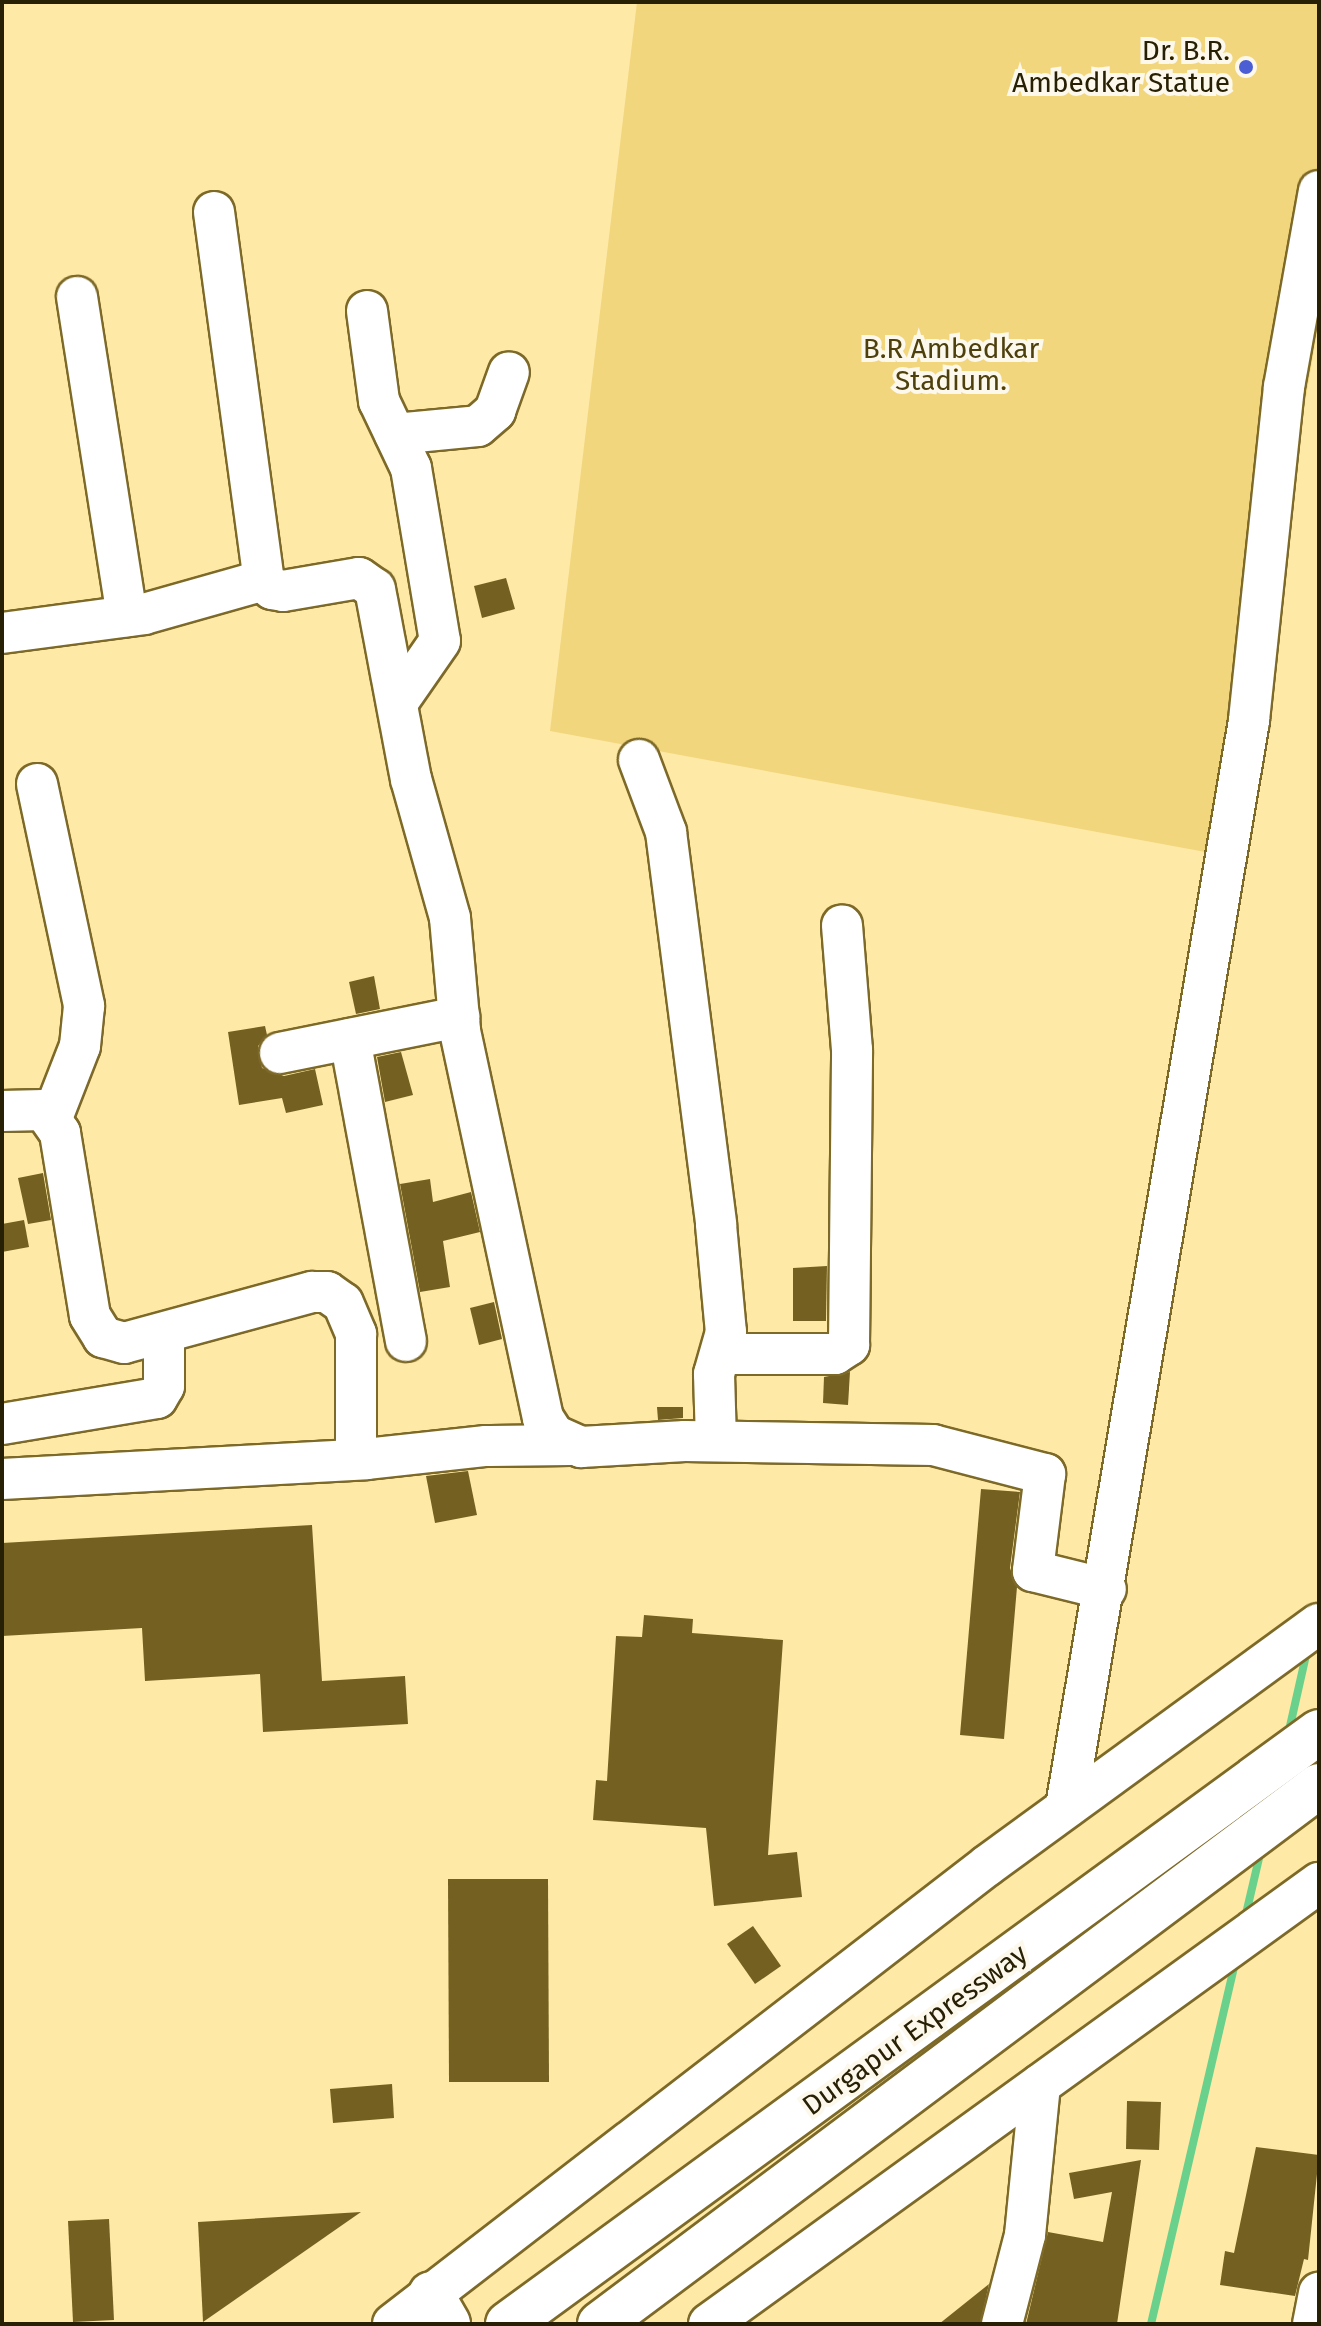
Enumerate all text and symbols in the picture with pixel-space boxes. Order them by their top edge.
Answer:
place label: Dr. B.R. Ambedkar Statue [1012,34,1230,100]
marker: Dr. B.R. Ambedkar Statue [1237,58,1255,76]
park label: B.R Ambedkar Stadium. [863,332,1039,398]
street label: Durgapur Expressway [796,1937,1034,2123]

